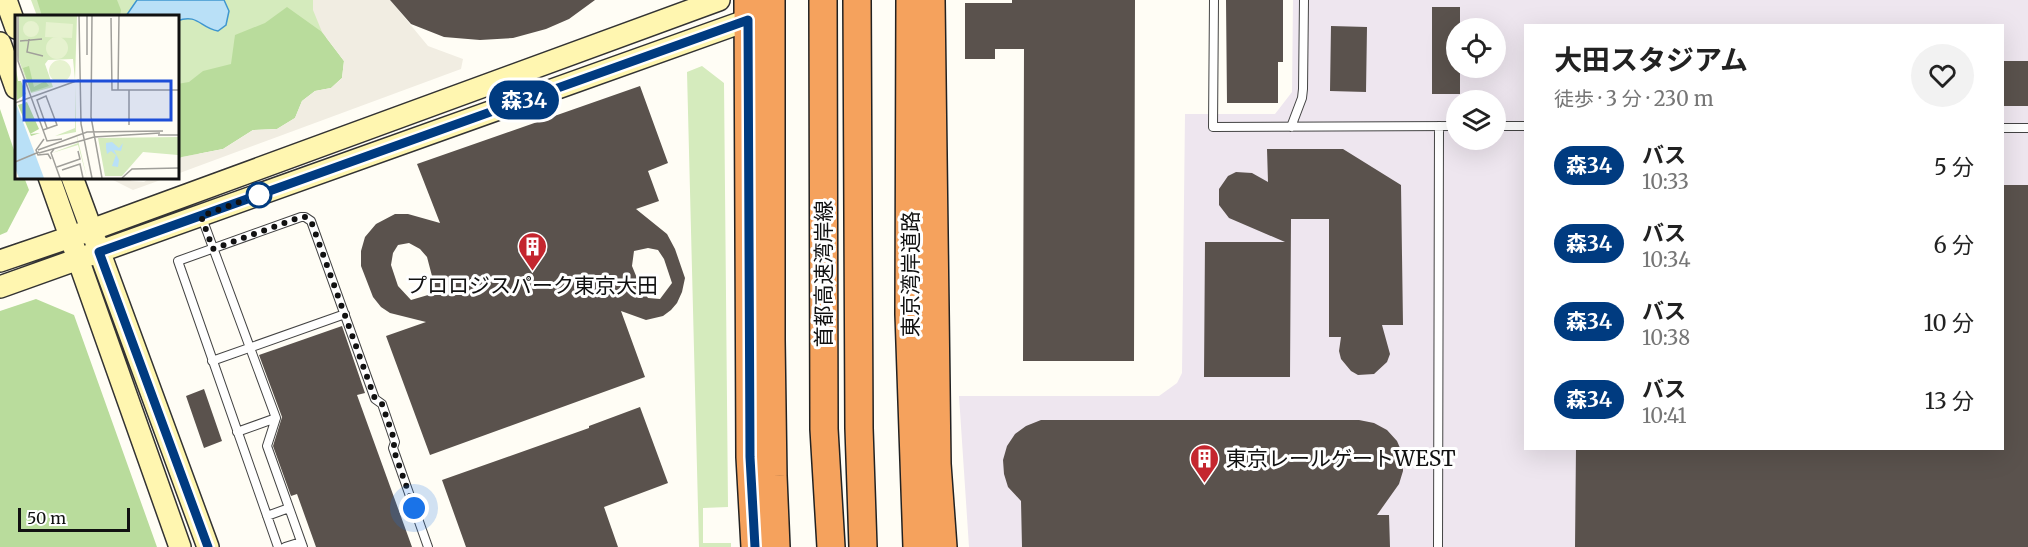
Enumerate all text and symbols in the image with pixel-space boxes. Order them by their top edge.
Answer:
inset map [15,15,178,178]
map controls [1446,18,1506,150]
button: locate [1446,18,1506,78]
text: 大田スタジアム [1554,42,1748,78]
button: heart [1911,44,1974,107]
line badge: 森34 [490,80,558,120]
text: 徒歩 · 3 分 · 230 m [1554,86,1714,111]
text: 森34 [501,87,547,114]
button: layers [1446,90,1506,150]
text: バス [1642,141,1686,169]
text: 森34 [1566,152,1612,179]
text: 5 分 [1934,153,1974,181]
text: 10:33 [1642,169,1689,194]
unlabelled marker [246,182,272,208]
street label: 首都高速湾岸線 [810,201,837,348]
street label: 東京湾岸道路 [897,211,924,337]
text: バス [1642,219,1686,247]
building icon: プロロジスパーク東京大田 [516,230,548,272]
text: 森34 [1566,230,1612,257]
text: 6 分 [1933,231,1974,259]
text: 10:34 [1642,247,1691,272]
place label: プロロジスパーク東京大田 [406,272,658,299]
text: バス [1642,297,1686,325]
text: 森34 [1566,308,1612,335]
text: 10 分 [1924,309,1974,337]
text: 10:38 [1642,325,1690,350]
text: バス [1642,375,1686,403]
text: 森34 [1566,386,1612,413]
text: 13 分 [1925,387,1974,415]
text: 10:41 [1642,403,1687,428]
building icon: 東京レールゲートWEST [1189,442,1221,484]
place label: 東京レールゲートWEST [1226,445,1456,472]
your location [399,493,429,523]
scale bar [18,505,130,532]
text: 50 m [27,508,66,528]

